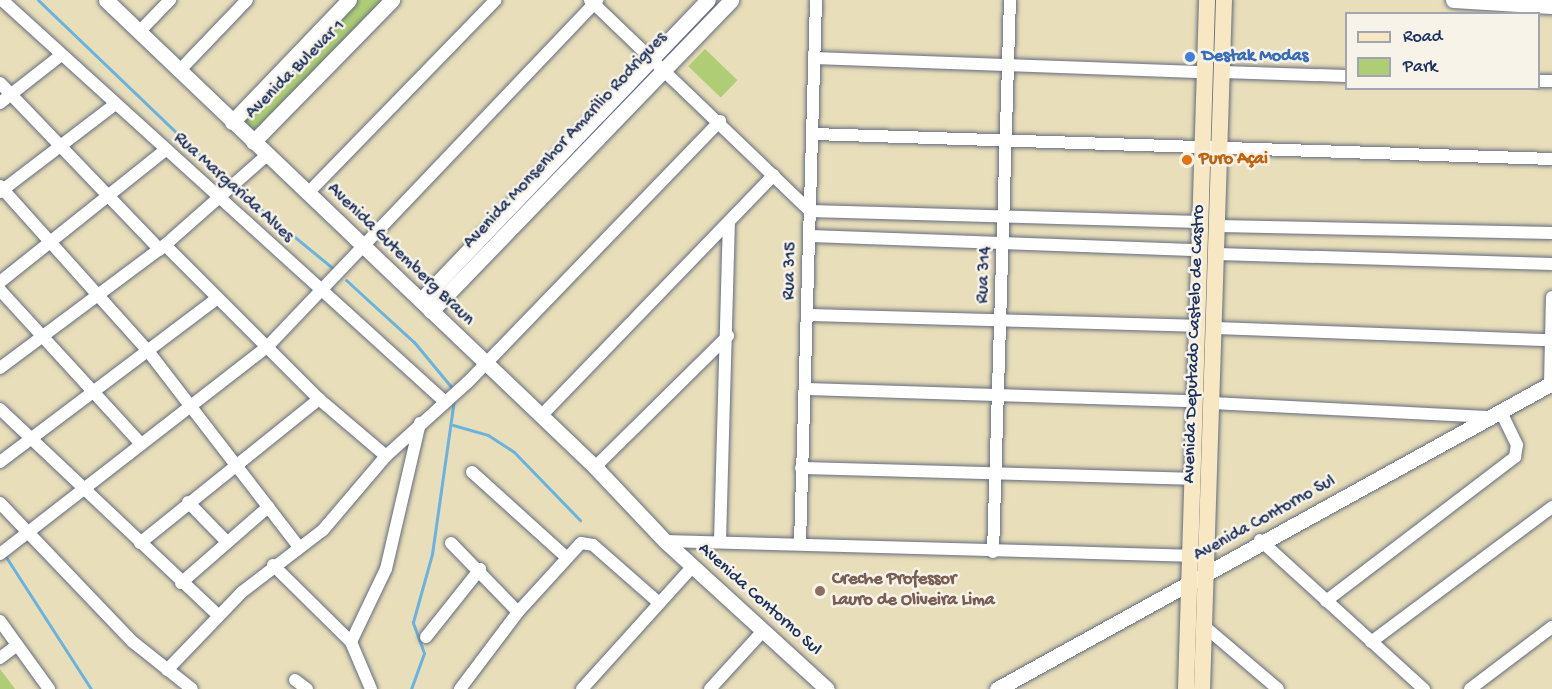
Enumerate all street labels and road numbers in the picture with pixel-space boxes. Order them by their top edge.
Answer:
street label: Avenida Bulevar 1 [242,16,350,124]
street label: Avenida Monsenhor Amarilio Rodrigues [460,28,672,254]
street label: Rua Margarida Alves [168,128,298,248]
street label: Avenida Gutemberg Braun [322,179,478,331]
street label: Avenida Deputado Castelo de Castro [1179,204,1211,484]
street label: Rua 315 [779,242,803,300]
street label: Rua 314 [973,246,997,304]
street label: Avenida Contorno Sul [1190,471,1340,567]
street label: Avenida Contorno Sul [693,539,825,661]

